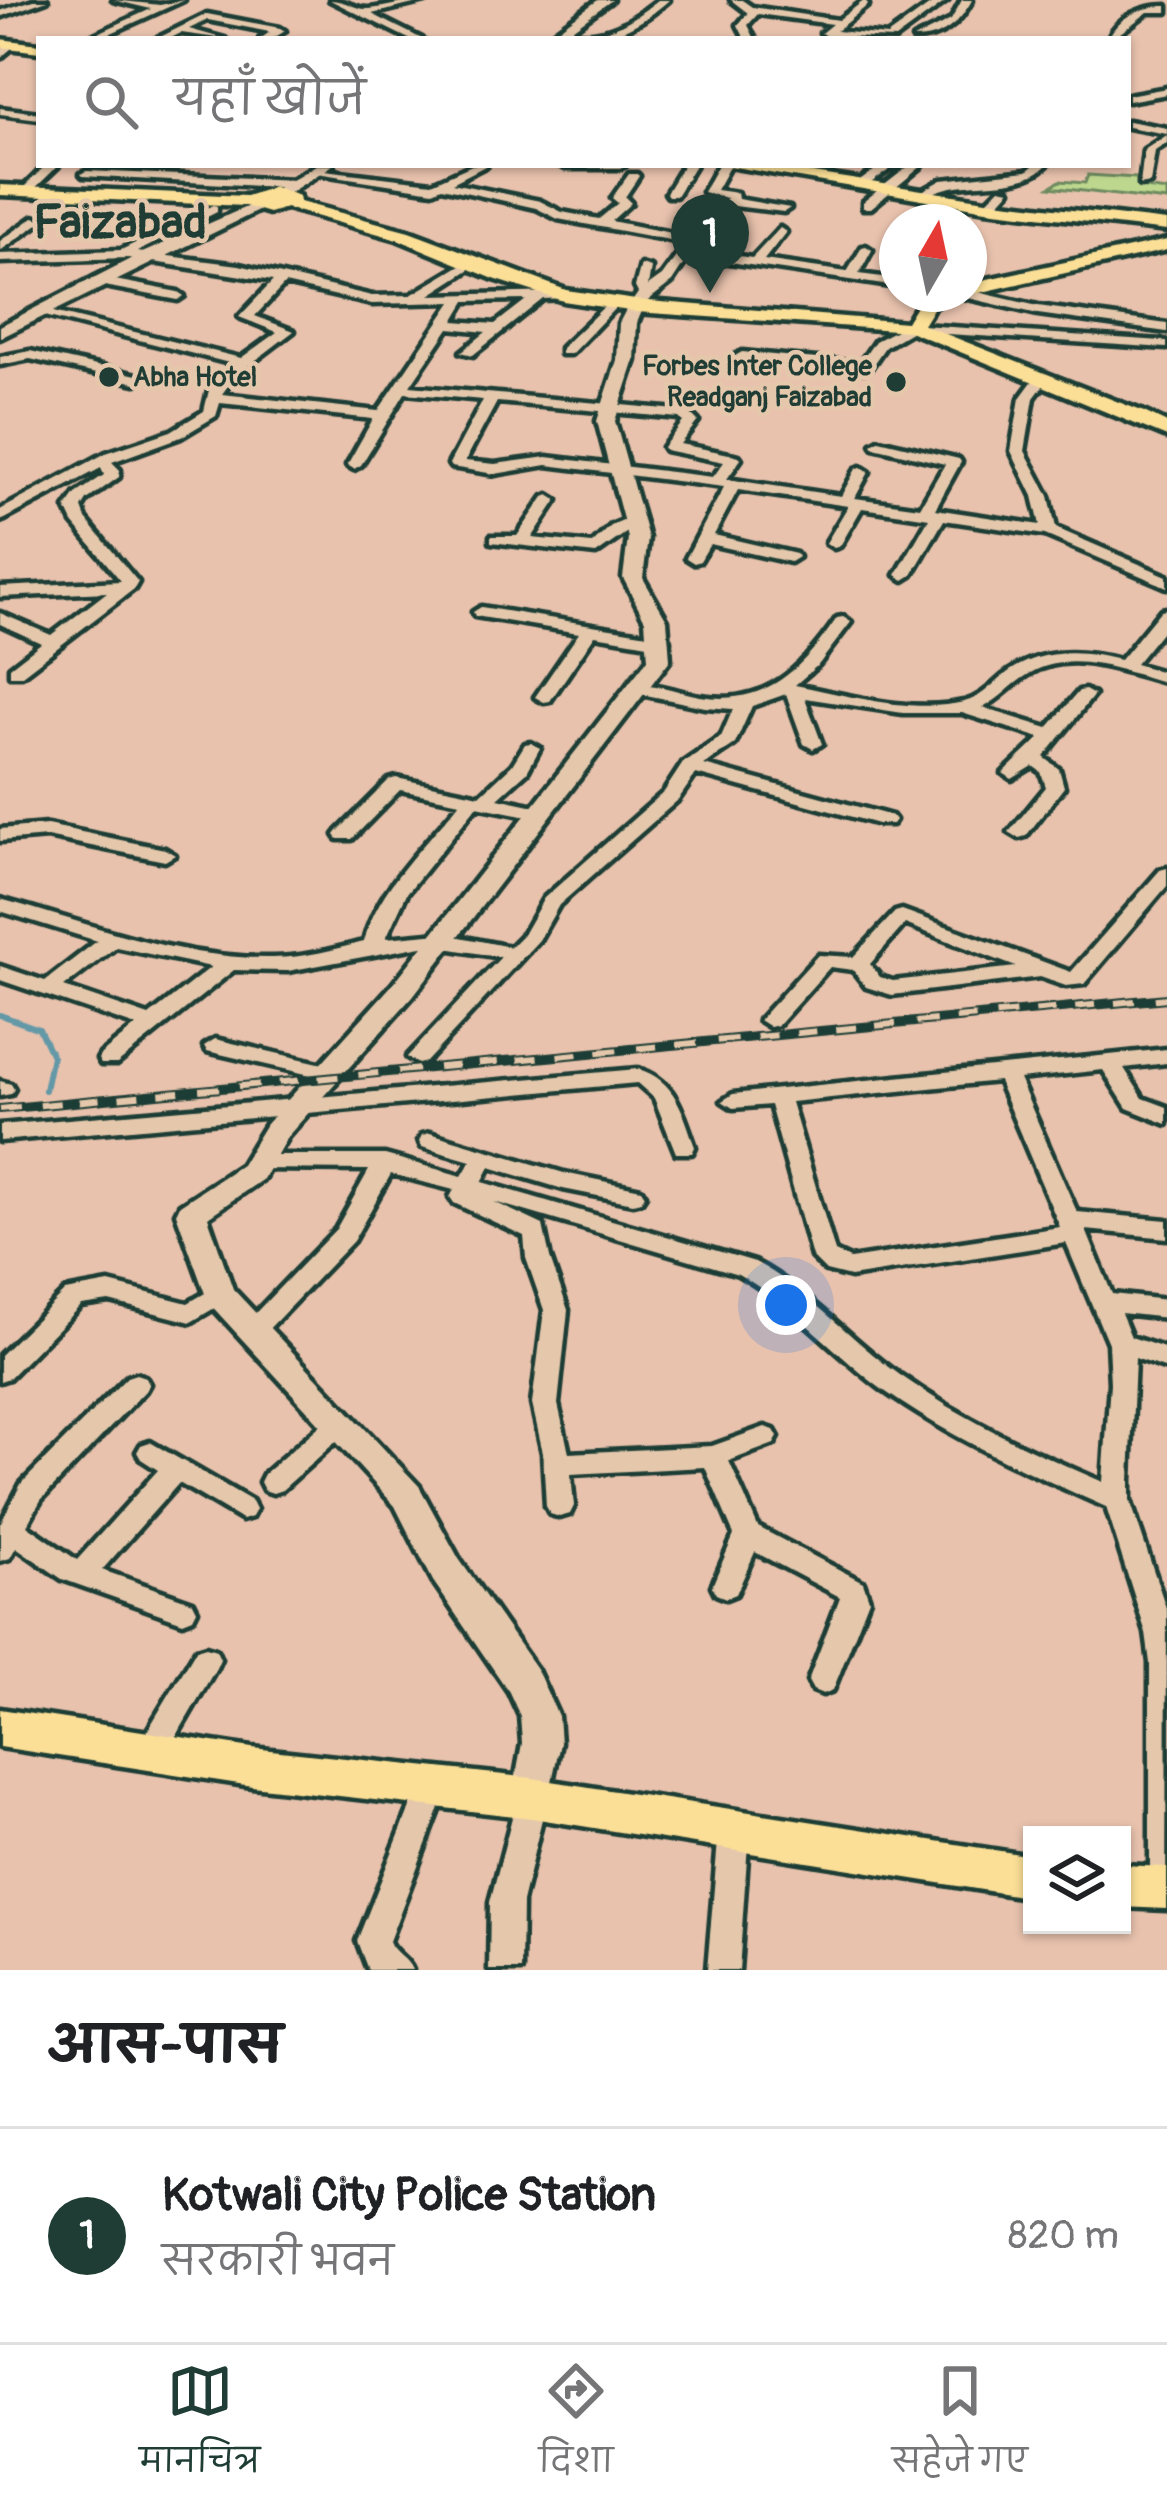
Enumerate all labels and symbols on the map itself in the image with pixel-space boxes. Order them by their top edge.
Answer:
district label: Faizabad [33,193,207,253]
pin: 1 [671,194,749,293]
north arrow [879,204,987,312]
place label: Forbes Inter College Readganj Faizabad [642,350,873,414]
place label: Abha Hotel [133,361,257,394]
marker: Abha Hotel [96,364,122,390]
marker: Forbes Inter College Readganj Faizabad [883,369,909,395]
your location [756,1275,816,1335]

